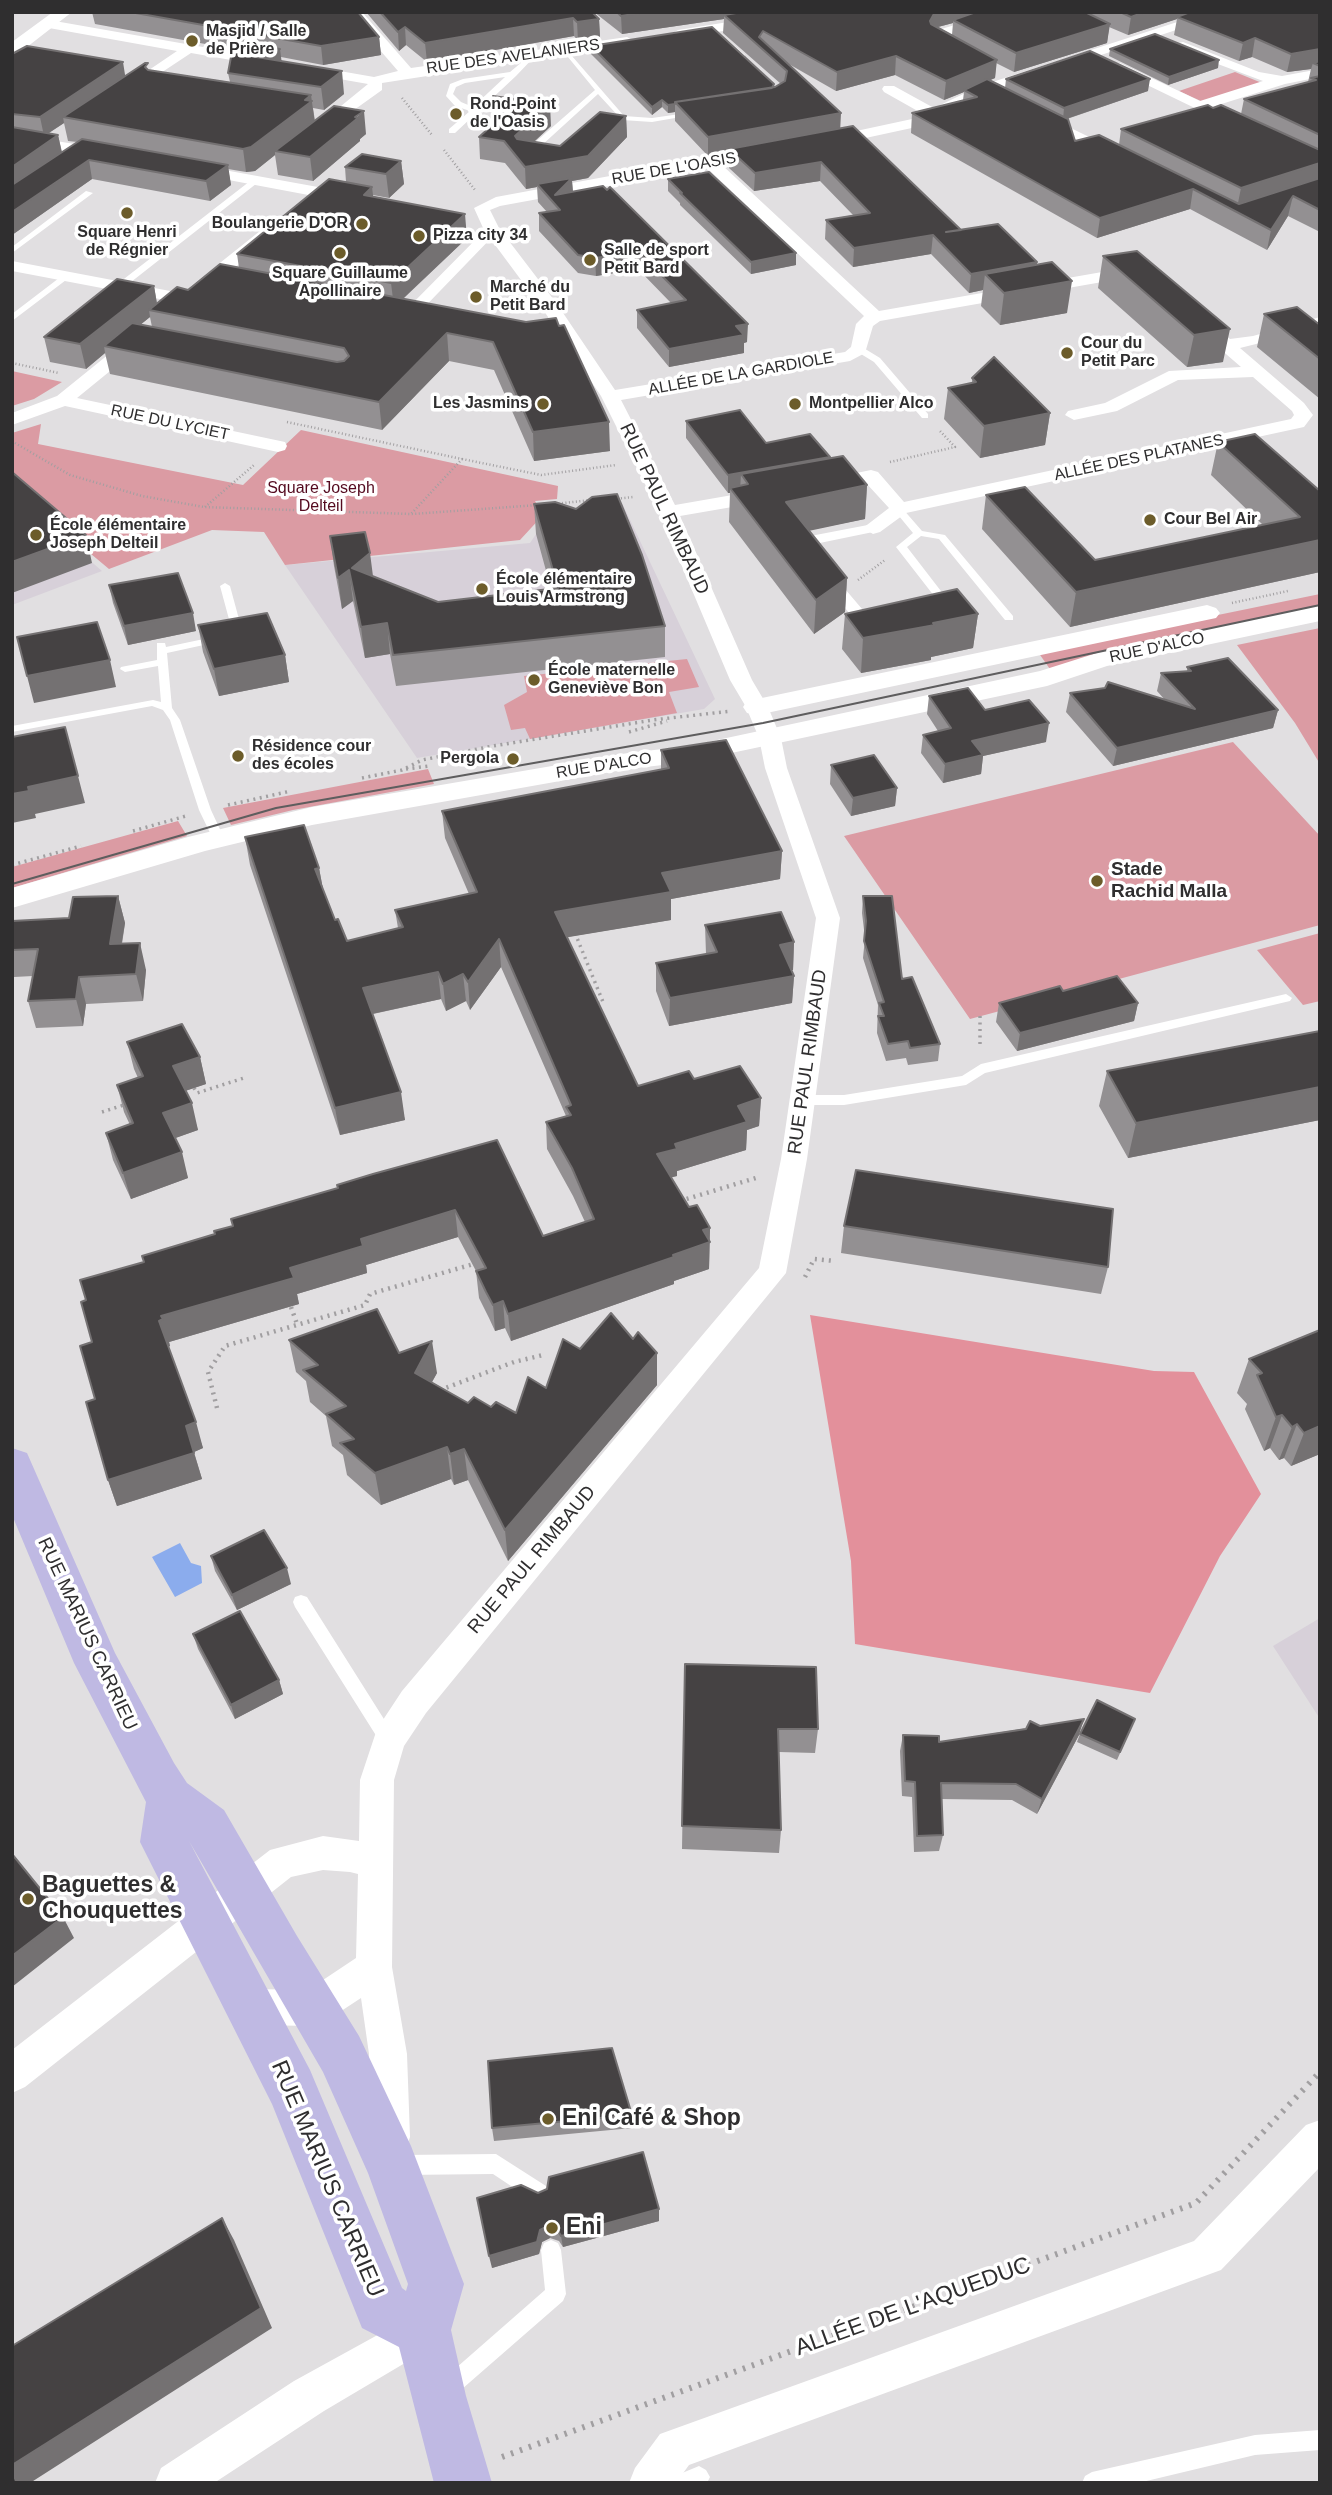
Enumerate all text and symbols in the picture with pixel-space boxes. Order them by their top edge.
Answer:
place label: Masjid / Salle de Prière [206,22,306,60]
marker: Masjid / Salle de Prière [184,33,200,49]
street label: RUE DES AVELANIERS [425,35,601,79]
place label: Rond-Point de l'Oasis [470,95,556,133]
marker: Rond-Point de l'Oasis [448,106,464,122]
street label: RUE DE L'OASIS [610,149,738,189]
marker: Square Henri de Régnier [119,205,135,221]
place label: Boulangerie D'OR [212,214,348,234]
marker: Boulangerie D'OR [354,216,370,232]
place label: Square Henri de Régnier [77,223,177,261]
place label: Pizza city 34 [433,226,527,246]
marker: Pizza city 34 [411,228,427,244]
place label: Salle de sport Petit Bard [604,241,709,279]
marker: Square Guillaume Apollinaire [332,245,348,261]
marker: Salle de sport Petit Bard [582,252,598,268]
place label: Square Guillaume Apollinaire [272,264,408,302]
place label: Marché du Petit Bard [490,278,570,316]
marker: Marché du Petit Bard [468,289,484,305]
place label: Cour du Petit Parc [1081,334,1155,372]
marker: Cour du Petit Parc [1059,345,1075,361]
street label: ALLÉE DE LA GARDIOLE [647,348,835,400]
place label: Les Jasmins [433,394,529,414]
place label: Montpellier Alco [809,394,933,414]
marker: Les Jasmins [535,396,551,412]
marker: Montpellier Alco [787,396,803,412]
street label: RUE DU LYCIET [109,401,231,445]
street label: RUE PAUL RIMBAUD [614,420,714,598]
street label: ALLÉE DES PLATANES [1052,431,1226,485]
park label: Square Joseph Delteil [267,479,375,517]
place label: Cour Bel Air [1164,510,1257,530]
marker: Cour Bel Air [1142,512,1158,528]
place label: École élémentaire Joseph Delteil [50,516,186,554]
marker: École élémentaire Joseph Delteil [28,527,44,543]
place label: École élémentaire Louis Armstrong [496,570,632,608]
marker: École élémentaire Louis Armstrong [474,581,490,597]
street label: RUE D'ALCO [1108,629,1206,667]
place label: École maternelle Geneviève Bon [548,661,675,699]
marker: École maternelle Geneviève Bon [526,672,542,688]
place label: Résidence cour des écoles [252,737,371,775]
marker: Résidence cour des écoles [230,748,246,764]
place label: Pergola [440,749,499,769]
street label: RUE D'ALCO [555,749,653,783]
marker: Pergola [505,751,521,767]
place label: Stade Rachid Malla [1111,859,1227,903]
marker: Stade Rachid Malla [1089,873,1105,889]
street label: RUE PAUL RIMBAUD [784,968,832,1156]
street label: RUE PAUL RIMBAUD [463,1481,601,1639]
street label: RUE MARIUS CARRIEU [32,1534,142,1734]
place label: Baguettes & Chouquettes [42,1872,183,1926]
marker: Baguettes & Chouquettes [20,1891,36,1907]
street label: RUE MARIUS CARRIEU [265,2057,389,2301]
place label: Eni Café & Shop [562,2105,741,2133]
marker: Eni Café & Shop [540,2111,556,2127]
place label: Eni [566,2214,602,2242]
marker: Eni [544,2220,560,2236]
street label: ALLÉE DE L'AQUEDUC [792,2252,1034,2362]

